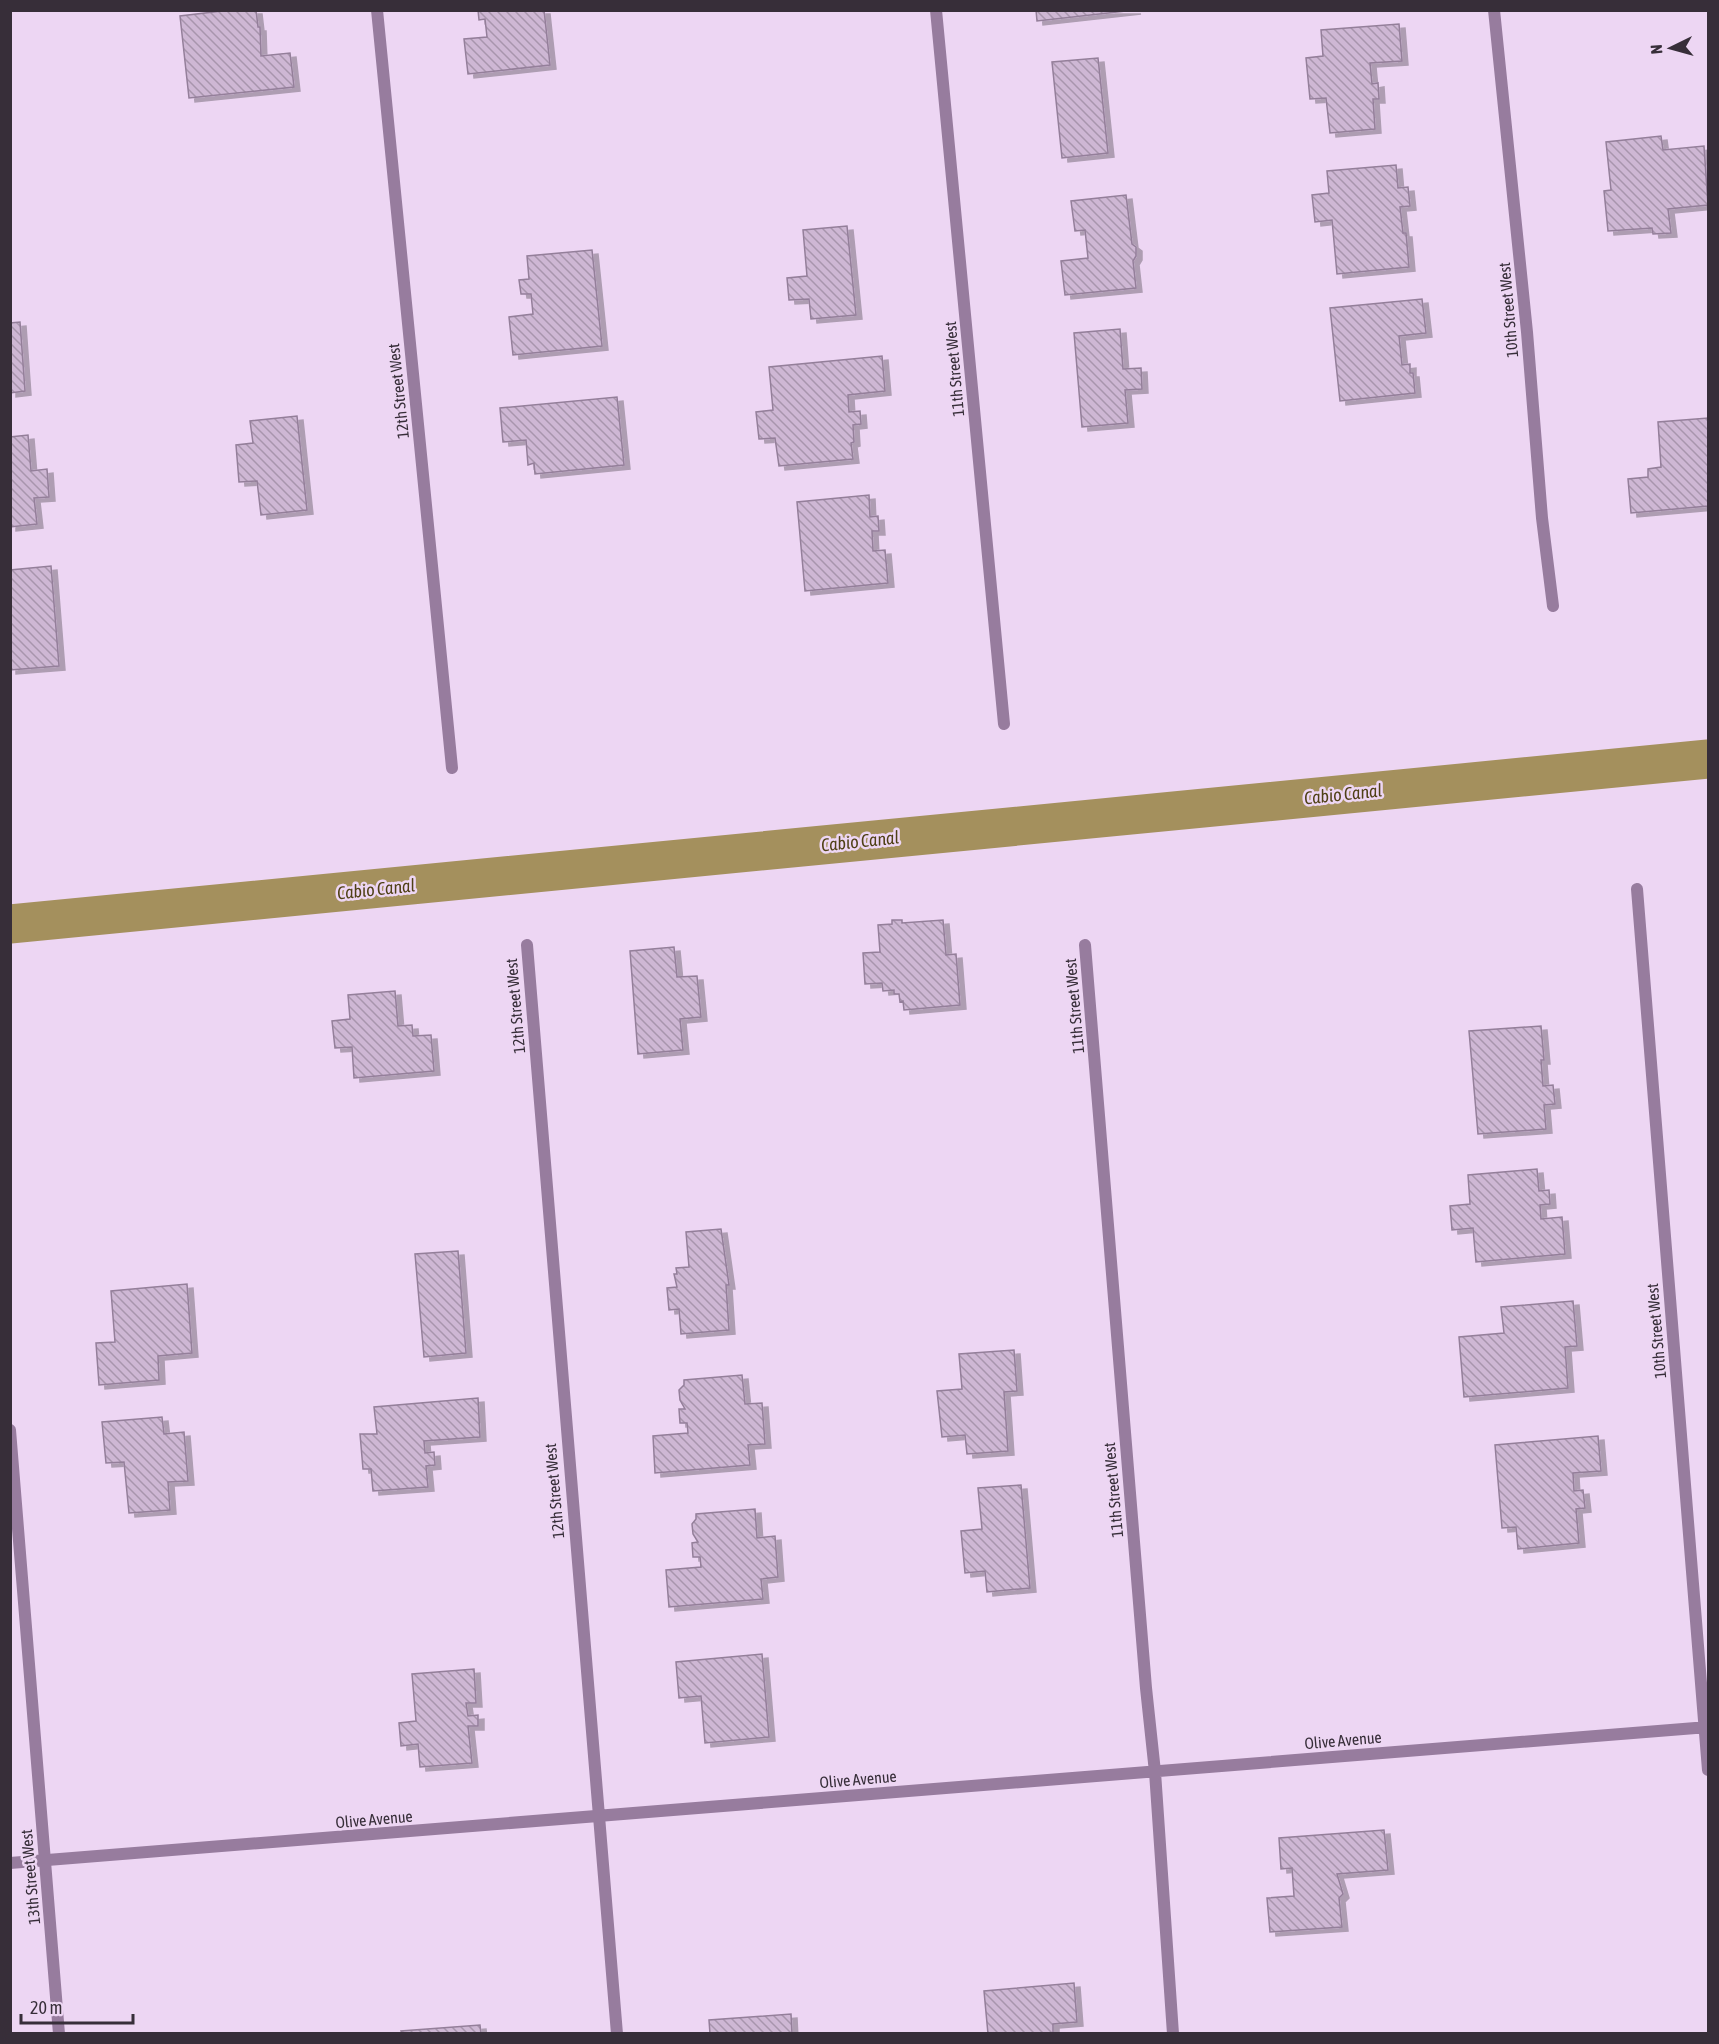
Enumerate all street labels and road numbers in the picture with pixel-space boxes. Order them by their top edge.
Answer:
street label: 10th Street West [1495,261,1521,358]
street label: 11th Street West [941,320,967,417]
street label: 12th Street West [384,342,412,439]
street label: 12th Street West [502,957,528,1054]
street label: 11th Street West [1061,957,1087,1054]
street label: 10th Street West [1643,1282,1669,1379]
street label: 11th Street West [1100,1441,1126,1538]
street label: 12th Street West [541,1442,567,1539]
street label: Olive Avenue [1304,1728,1382,1752]
street label: Olive Avenue [819,1767,897,1791]
street label: Olive Avenue [335,1807,413,1831]
street label: 13th Street West [17,1828,43,1925]

